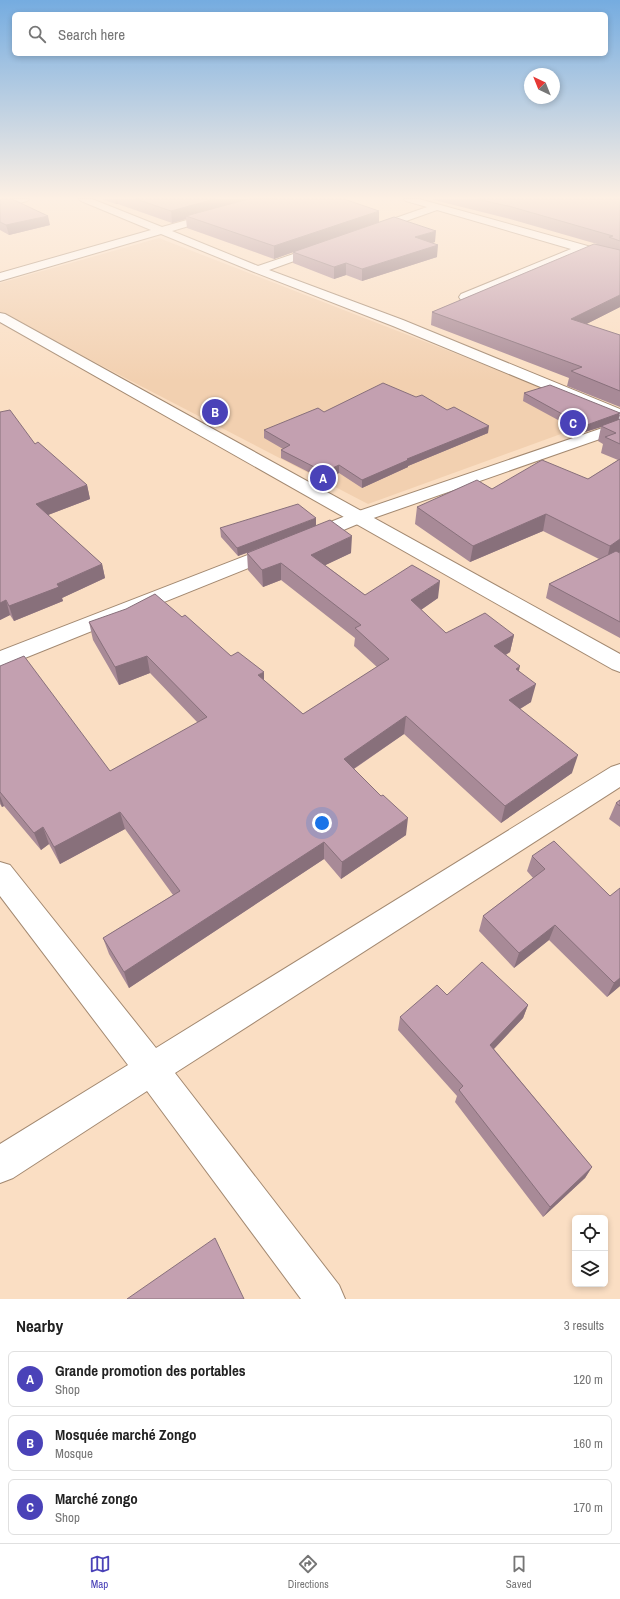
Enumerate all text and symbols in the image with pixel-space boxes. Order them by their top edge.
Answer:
search box [12,12,608,56]
icon: search [26,23,48,45]
text: Search here [58,24,125,45]
north arrow [524,68,560,104]
pin: B [202,397,228,427]
pin: C [560,408,586,438]
pin: A [310,463,336,493]
your location [312,813,332,833]
map controls [572,1215,608,1287]
button: locate [572,1215,608,1251]
button: layers [572,1251,608,1287]
text: Nearby [16,1314,63,1337]
text: 3 results [564,1317,604,1334]
text: Grande promotion des portables [55,1360,246,1381]
text: A [26,1371,34,1388]
text: 120 m [573,1371,603,1388]
text: Shop [55,1381,80,1398]
text: Mosquée marché Zongo [55,1424,196,1445]
text: B [26,1435,34,1452]
text: 160 m [573,1435,603,1452]
text: Mosque [55,1445,93,1462]
text: Marché zongo [55,1488,138,1509]
text: C [26,1499,34,1516]
text: 170 m [573,1499,603,1516]
text: Shop [55,1509,80,1526]
tab: Map [89,1553,111,1591]
tab: Directions [288,1553,329,1591]
tab: Saved [506,1553,531,1591]

